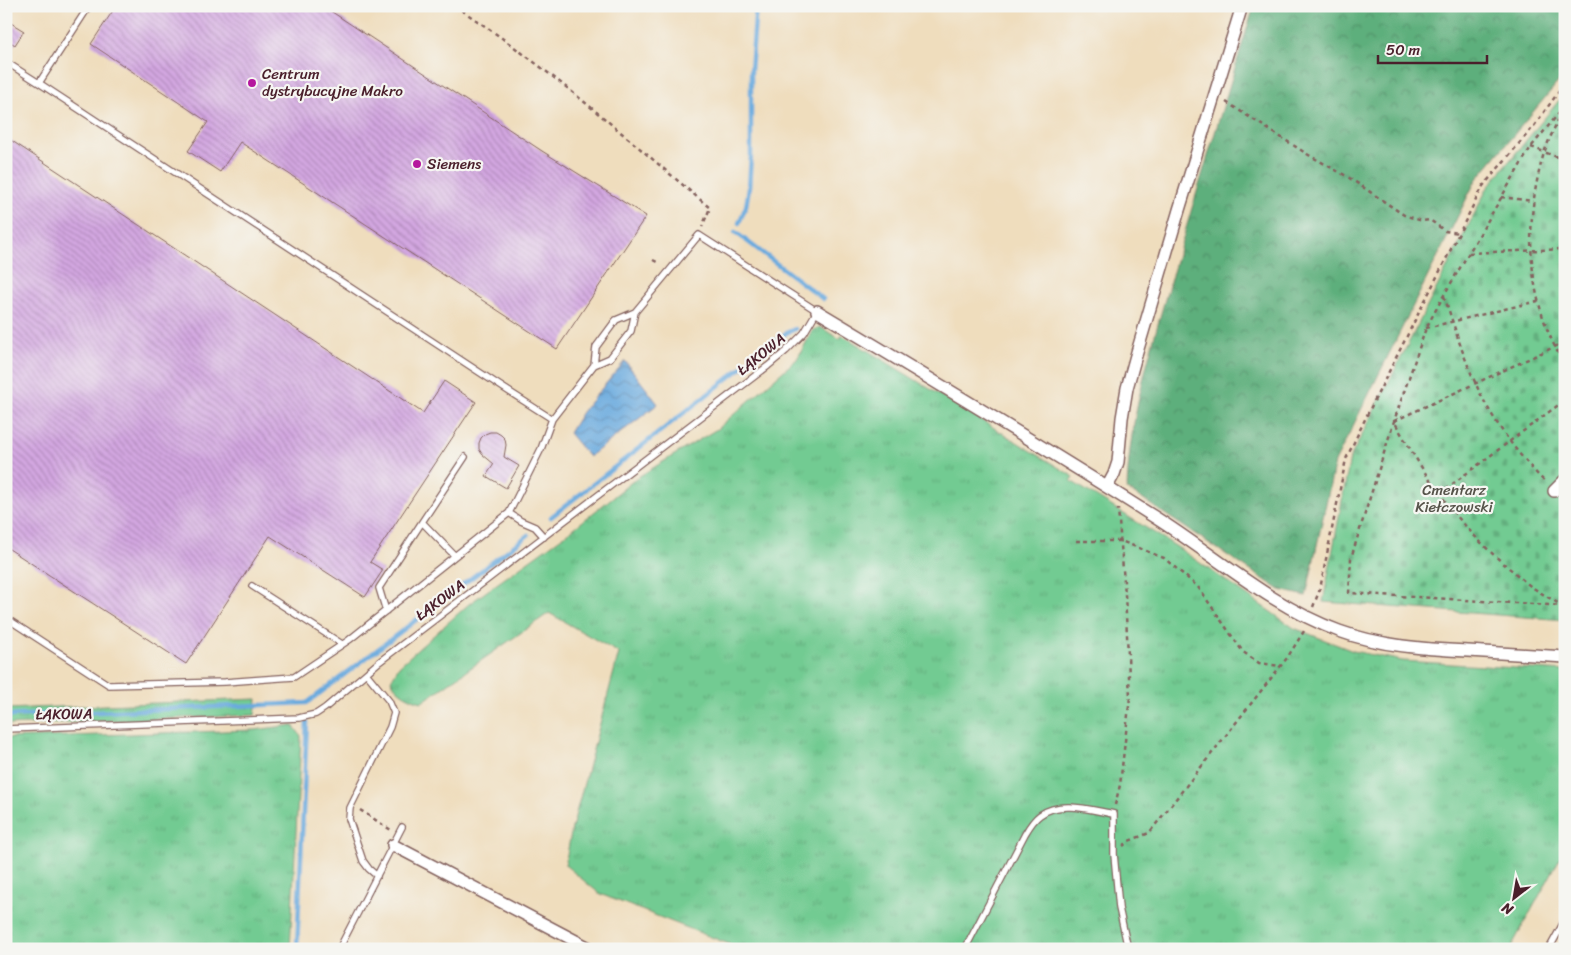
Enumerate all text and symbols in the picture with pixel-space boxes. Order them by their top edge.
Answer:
scale bar [1378,32,1487,64]
text: 50 m [1386,37,1421,63]
place label: Centrum dystrybucyjne Makro [262,61,403,104]
marker: Centrum dystrybucyjne Makro [246,77,258,89]
place label: Siemens [427,151,482,177]
marker: Siemens [411,158,423,170]
street label: ŁĄKOWA [731,326,791,382]
park label: Cmentarz Kiełczowski [1415,477,1493,520]
street label: ŁĄKOWA [409,573,471,627]
street label: ŁĄKOWA [35,701,93,727]
north arrow [1488,872,1538,922]
text: N [1497,895,1519,922]

